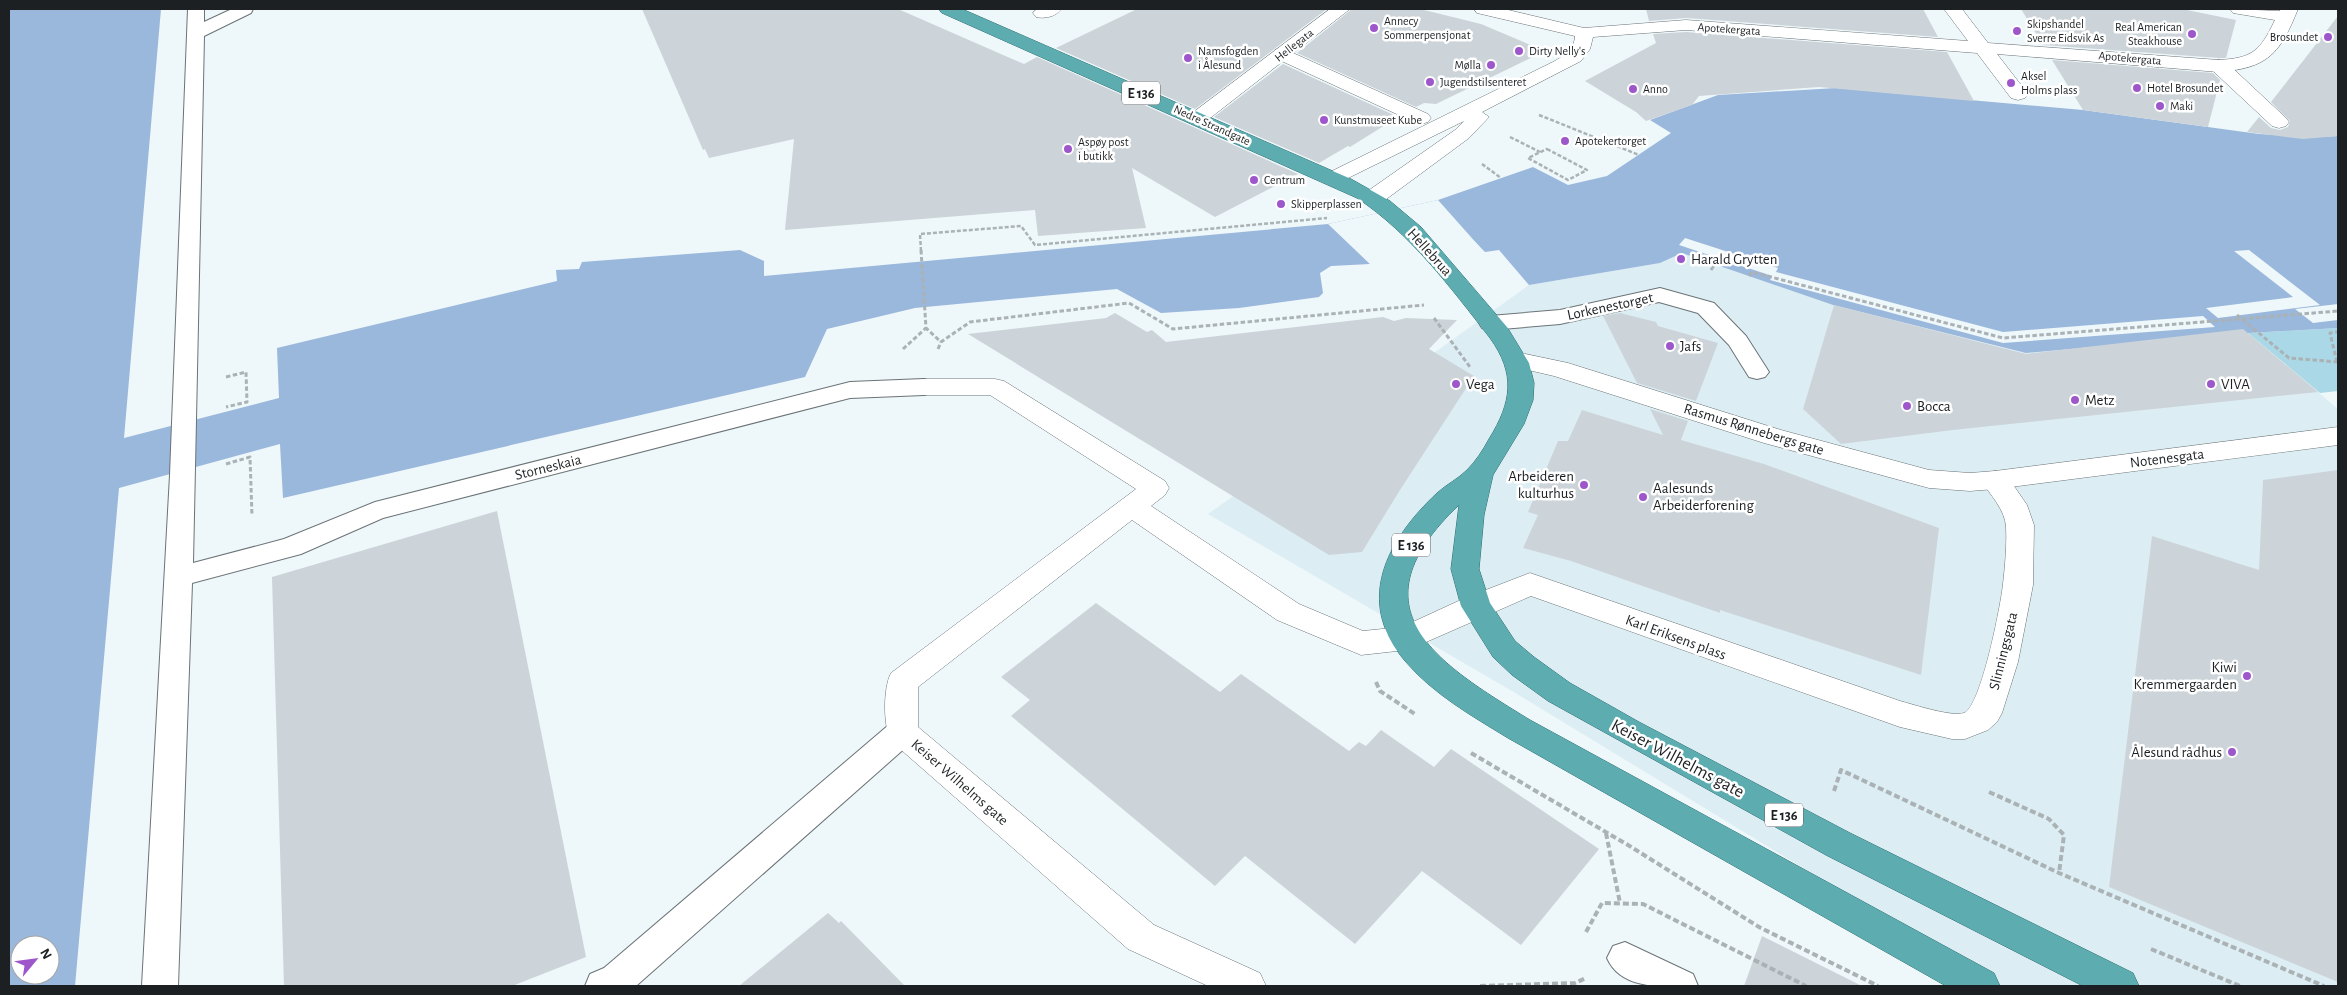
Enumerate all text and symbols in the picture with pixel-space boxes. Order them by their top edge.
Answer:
place label: Annecy Sommerpensjonat [1384,15,1471,42]
place label: Skipshandel Sverre Eidsvik As [2027,18,2104,44]
street label: Apotekergata [1697,21,1761,37]
place label: Real American Steakhouse [2115,21,2182,47]
marker: Annecy Sommerpensjonat [1368,22,1380,34]
marker: Skipshandel Sverre Eidsvik As [2011,25,2023,37]
street label: Hellegata [1272,26,1316,64]
marker: Real American Steakhouse [2186,28,2198,40]
place label: Brosundet [2270,31,2318,43]
marker: Brosundet [2322,31,2334,43]
place label: Namsfogden i Ålesund [1198,45,1259,71]
marker: Dirty Nelly's [1513,45,1525,57]
place label: Dirty Nelly's [1529,45,1585,58]
street label: Apotekergata [2098,49,2162,67]
marker: Namsfogden i Ålesund [1182,52,1194,64]
place label: Mølla [1454,59,1481,71]
marker: Mølla [1485,59,1497,71]
place label: Aksel Holms plass [2021,70,2077,96]
marker: Jugendstilsenteret [1424,76,1436,88]
place label: Jugendstilsenteret [1440,76,1526,88]
marker: Aksel Holms plass [2005,77,2017,89]
road number: E 136 [1122,82,1160,105]
marker: Hotel Brosundet [2131,82,2143,94]
place label: Hotel Brosundet [2147,82,2223,94]
marker: Anno [1627,83,1639,95]
place label: Anno [1643,83,1668,95]
marker: Maki [2154,100,2166,112]
place label: Maki [2170,100,2193,112]
street label: Nedre Strandgate [1172,103,1252,147]
marker: Kunstmuseet Kube [1318,114,1330,126]
place label: Kunstmuseet Kube [1334,114,1422,126]
marker: Apotekertorget [1559,135,1571,147]
place label: Apotekertorget [1575,135,1646,147]
place label: Aspøy post i butikk [1078,136,1129,162]
marker: Aspøy post i butikk [1062,143,1074,155]
marker: Centrum [1248,174,1260,186]
place label: Centrum [1264,174,1305,186]
marker: Skipperplassen [1275,198,1287,210]
place label: Skipperplassen [1291,198,1362,210]
street label: Hellebrua [1405,226,1455,279]
place label: Harald Grytten [1691,252,1777,267]
marker: Harald Grytten [1675,253,1687,265]
street label: Lorkenestorget [1566,290,1655,323]
place label: Jafs [1680,339,1701,354]
marker: Jafs [1664,340,1676,352]
place label: Vega [1466,377,1495,392]
place label: VIVA [2221,377,2250,392]
marker: Vega [1450,378,1462,390]
marker: VIVA [2205,378,2217,390]
place label: Metz [2085,393,2114,408]
marker: Metz [2069,394,2081,406]
place label: Bocca [1917,399,1951,414]
marker: Bocca [1901,400,1913,412]
street label: Rasmus Rønnebergs gate [1682,401,1826,458]
street label: Notenesgata [2129,446,2205,470]
street label: Storneskaia [513,452,583,483]
place label: Arbeideren kulturhus [1508,469,1574,501]
marker: Arbeideren kulturhus [1578,479,1590,491]
place label: Aalesunds Arbeiderforening [1653,481,1755,513]
marker: Aalesunds Arbeiderforening [1637,491,1649,503]
road number: E 136 [1392,534,1430,556]
street label: Slinningsgata [1987,611,2020,692]
street label: Karl Eriksens plass [1624,612,1728,663]
place label: Kiwi Kremmergaarden [2134,660,2237,692]
marker: Kiwi Kremmergaarden [2241,670,2253,682]
street label: Keiser Wilhelms gate [1608,716,1747,801]
street label: Keiser Wilhelms gate [908,736,1011,828]
place label: Ålesund rådhus [2131,744,2222,760]
marker: Ålesund rådhus [2226,746,2238,758]
road number: E 136 [1765,804,1803,826]
north arrow [10,935,60,985]
text: N [37,947,54,962]

